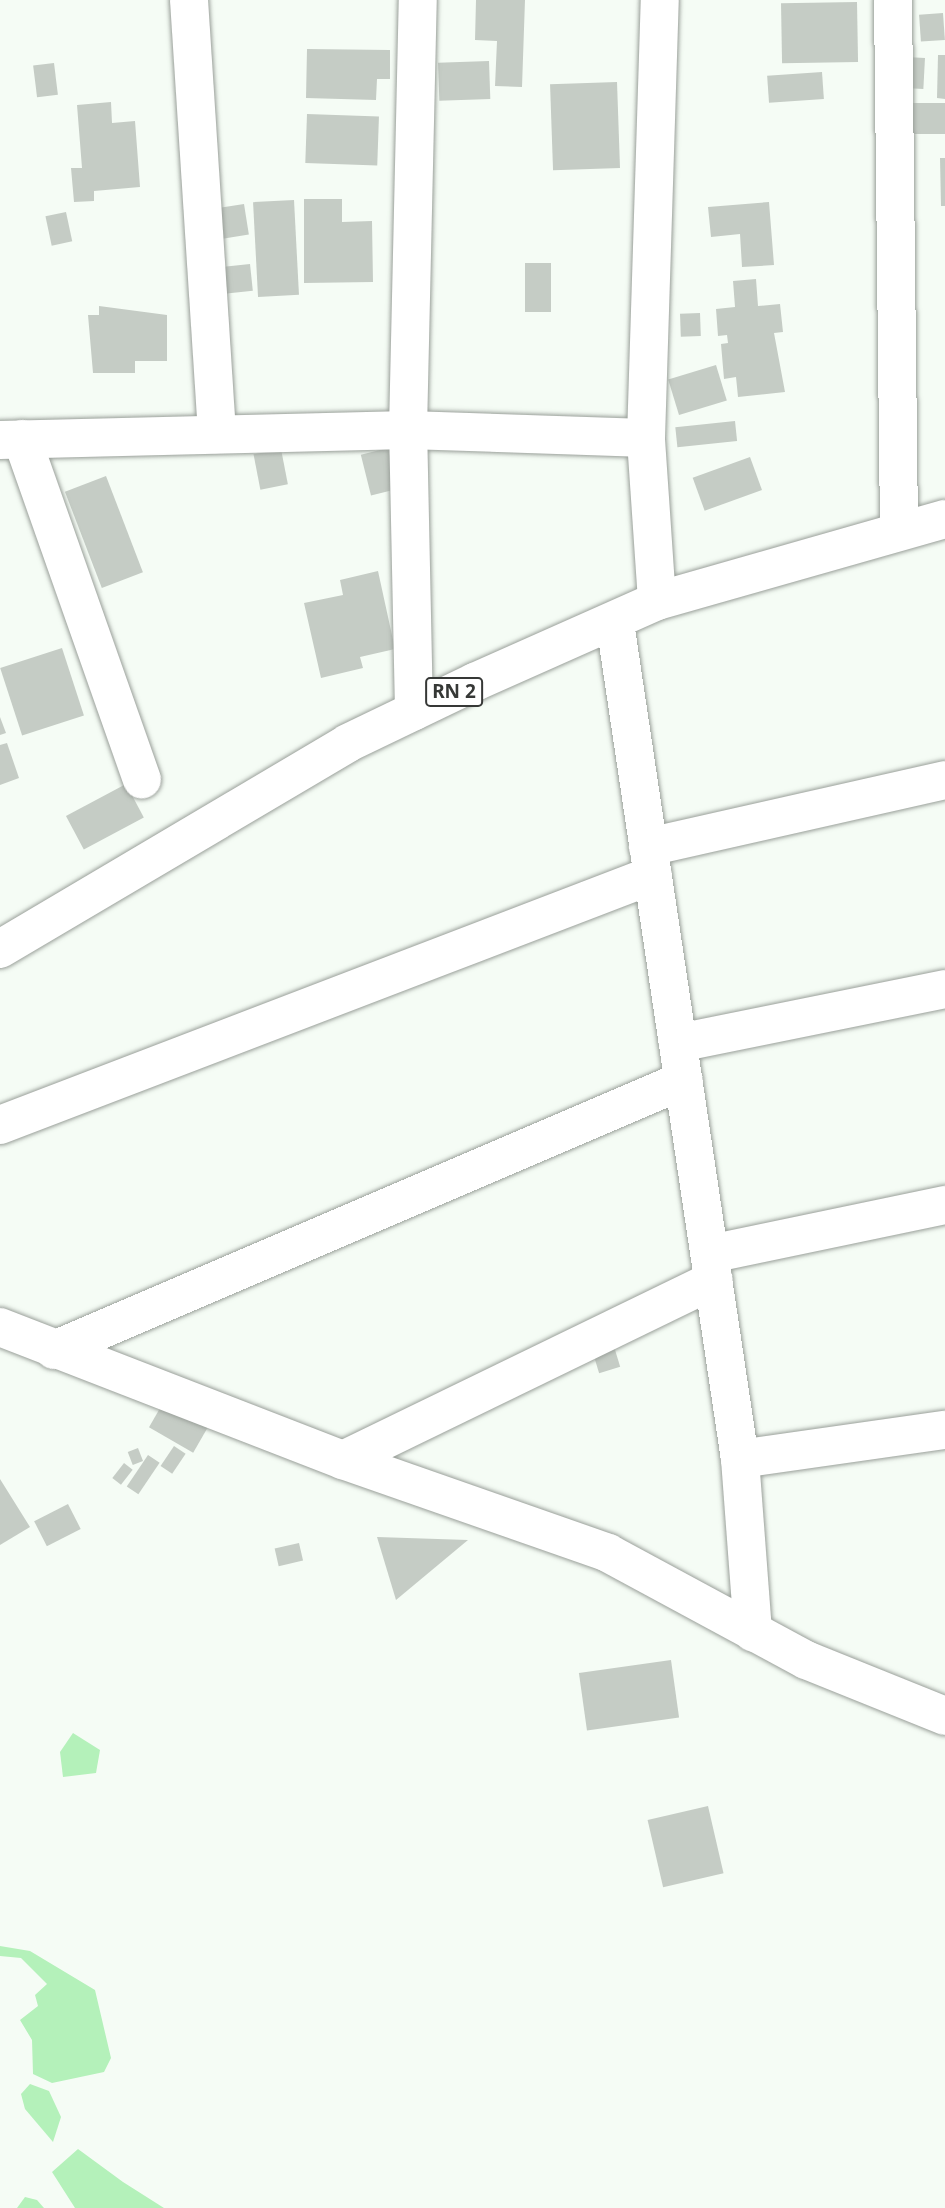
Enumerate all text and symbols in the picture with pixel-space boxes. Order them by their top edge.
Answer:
road number: RN 2 [424,677,484,708]

